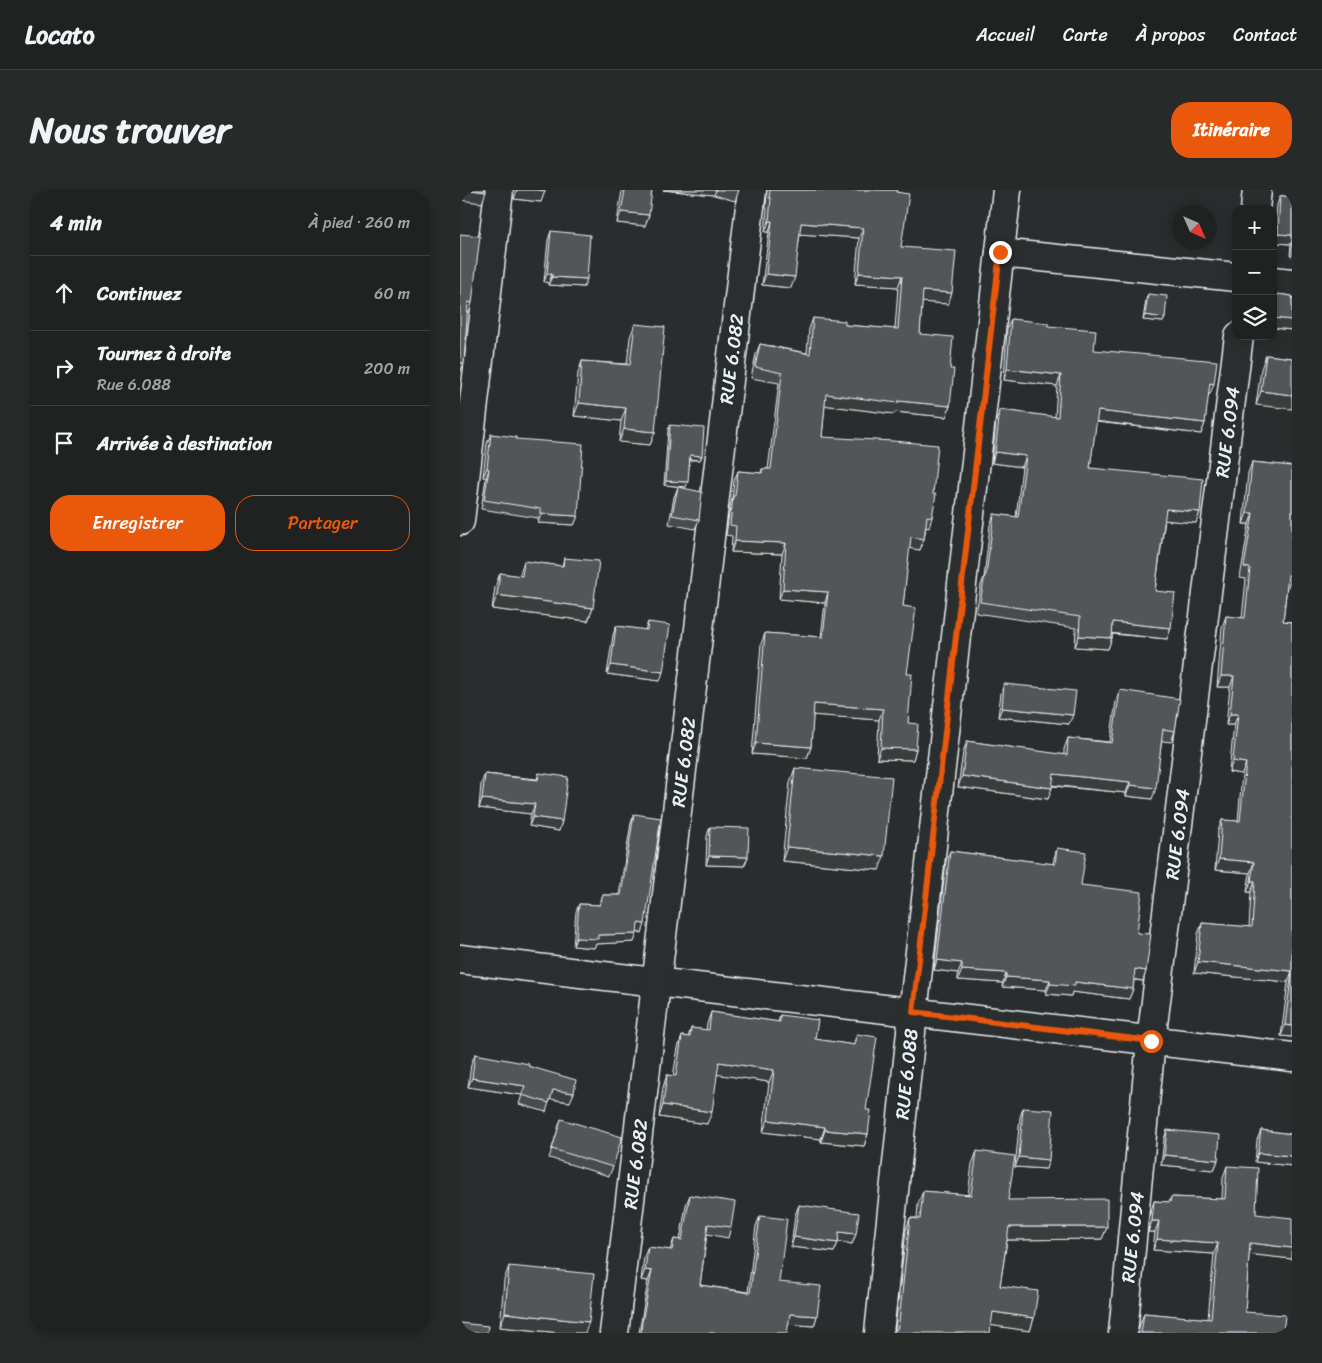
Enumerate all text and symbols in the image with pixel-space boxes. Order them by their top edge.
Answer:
text: Locato [25,14,95,56]
text: Accueil [976,19,1035,51]
text: Carte [1063,19,1108,51]
text: À propos [1136,19,1205,51]
text: Contact [1233,19,1297,51]
text: Nous trouver [30,99,230,161]
button: Itinéraire [1171,102,1292,158]
text: 4 min [50,204,102,242]
north arrow [1172,205,1217,250]
map controls [1232,205,1277,340]
button: + [1232,205,1277,250]
text: À pied · 260 m [308,208,410,237]
route end [989,241,1012,264]
button: − [1232,250,1277,295]
text: Continuez [97,277,182,310]
icon: ahead [50,279,78,307]
text: 60 m [374,279,410,308]
button: layers [1232,295,1277,340]
street label: RUE 6.082 [710,312,753,406]
text: Tournez à droite [97,337,231,370]
icon: right [50,354,78,382]
text: 200 m [364,354,410,383]
text: Rue 6.088 [97,370,171,399]
street label: RUE 6.094 [1206,384,1249,480]
text: Arrivée à destination [97,427,272,460]
icon: arrive [50,429,78,457]
button: Enregistrer [50,495,225,551]
button: Partager [235,495,410,551]
street label: RUE 6.082 [662,715,705,809]
street label: RUE 6.094 [1156,786,1199,882]
street label: RUE 6.088 [885,1027,928,1121]
route start [1140,1030,1163,1053]
street label: RUE 6.082 [614,1117,657,1211]
street label: RUE 6.094 [1111,1190,1154,1284]

